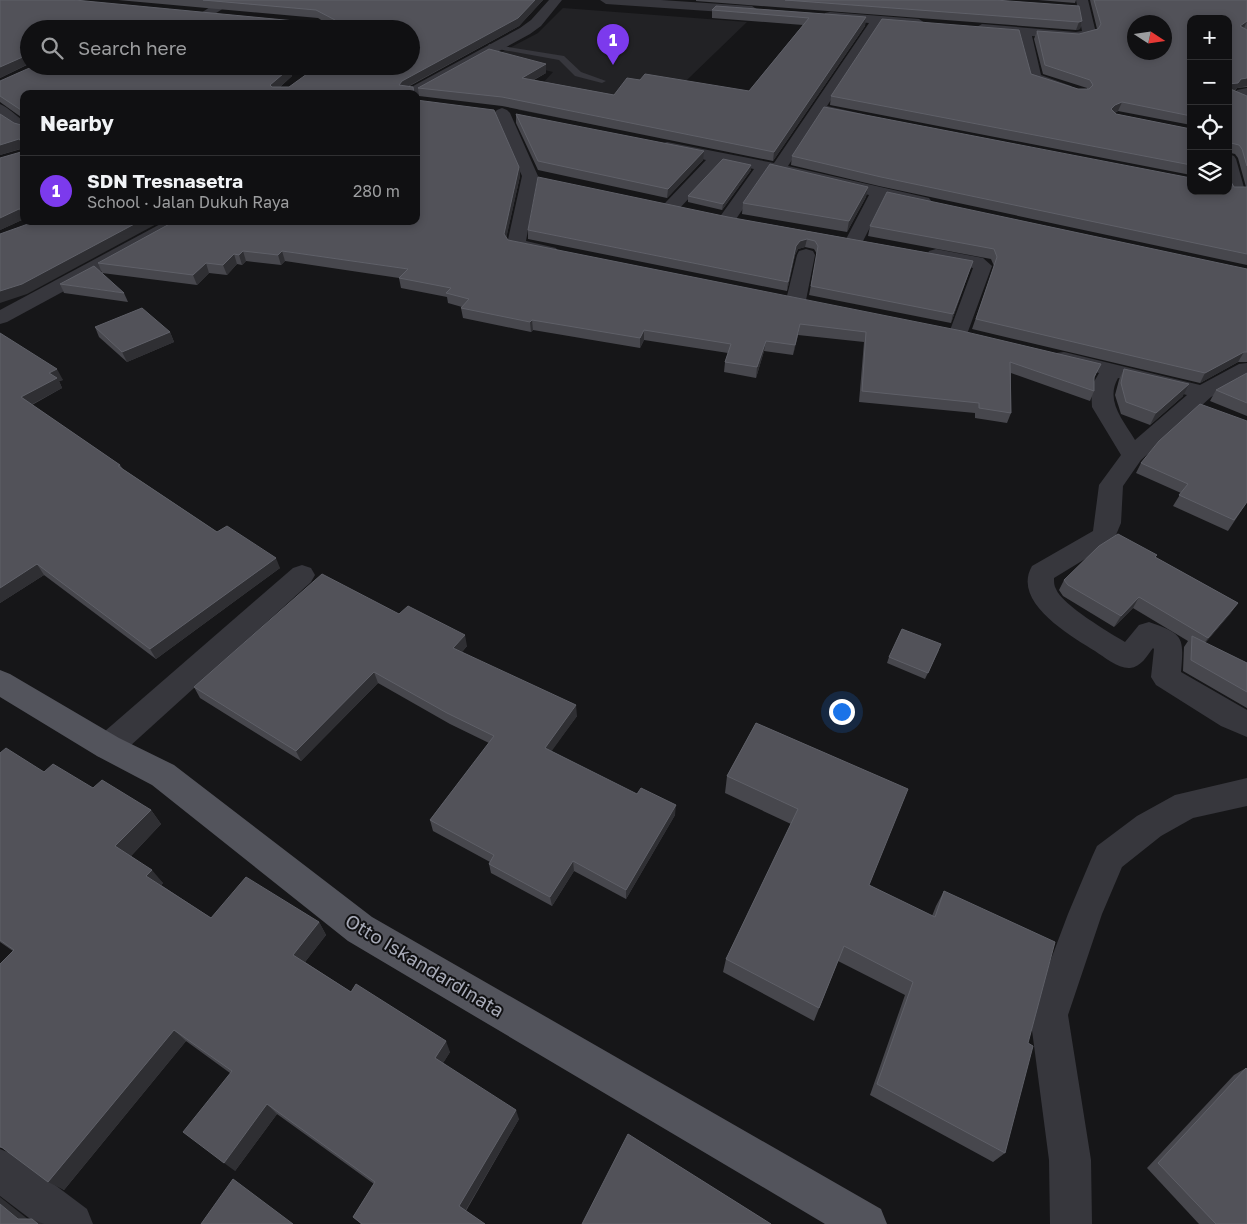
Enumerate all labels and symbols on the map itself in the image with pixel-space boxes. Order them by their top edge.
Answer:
north arrow [1127,15,1172,60]
pin: 1 [597,24,629,65]
your location [829,699,855,725]
street label: Otto Iskandardinata [341,908,509,1022]

